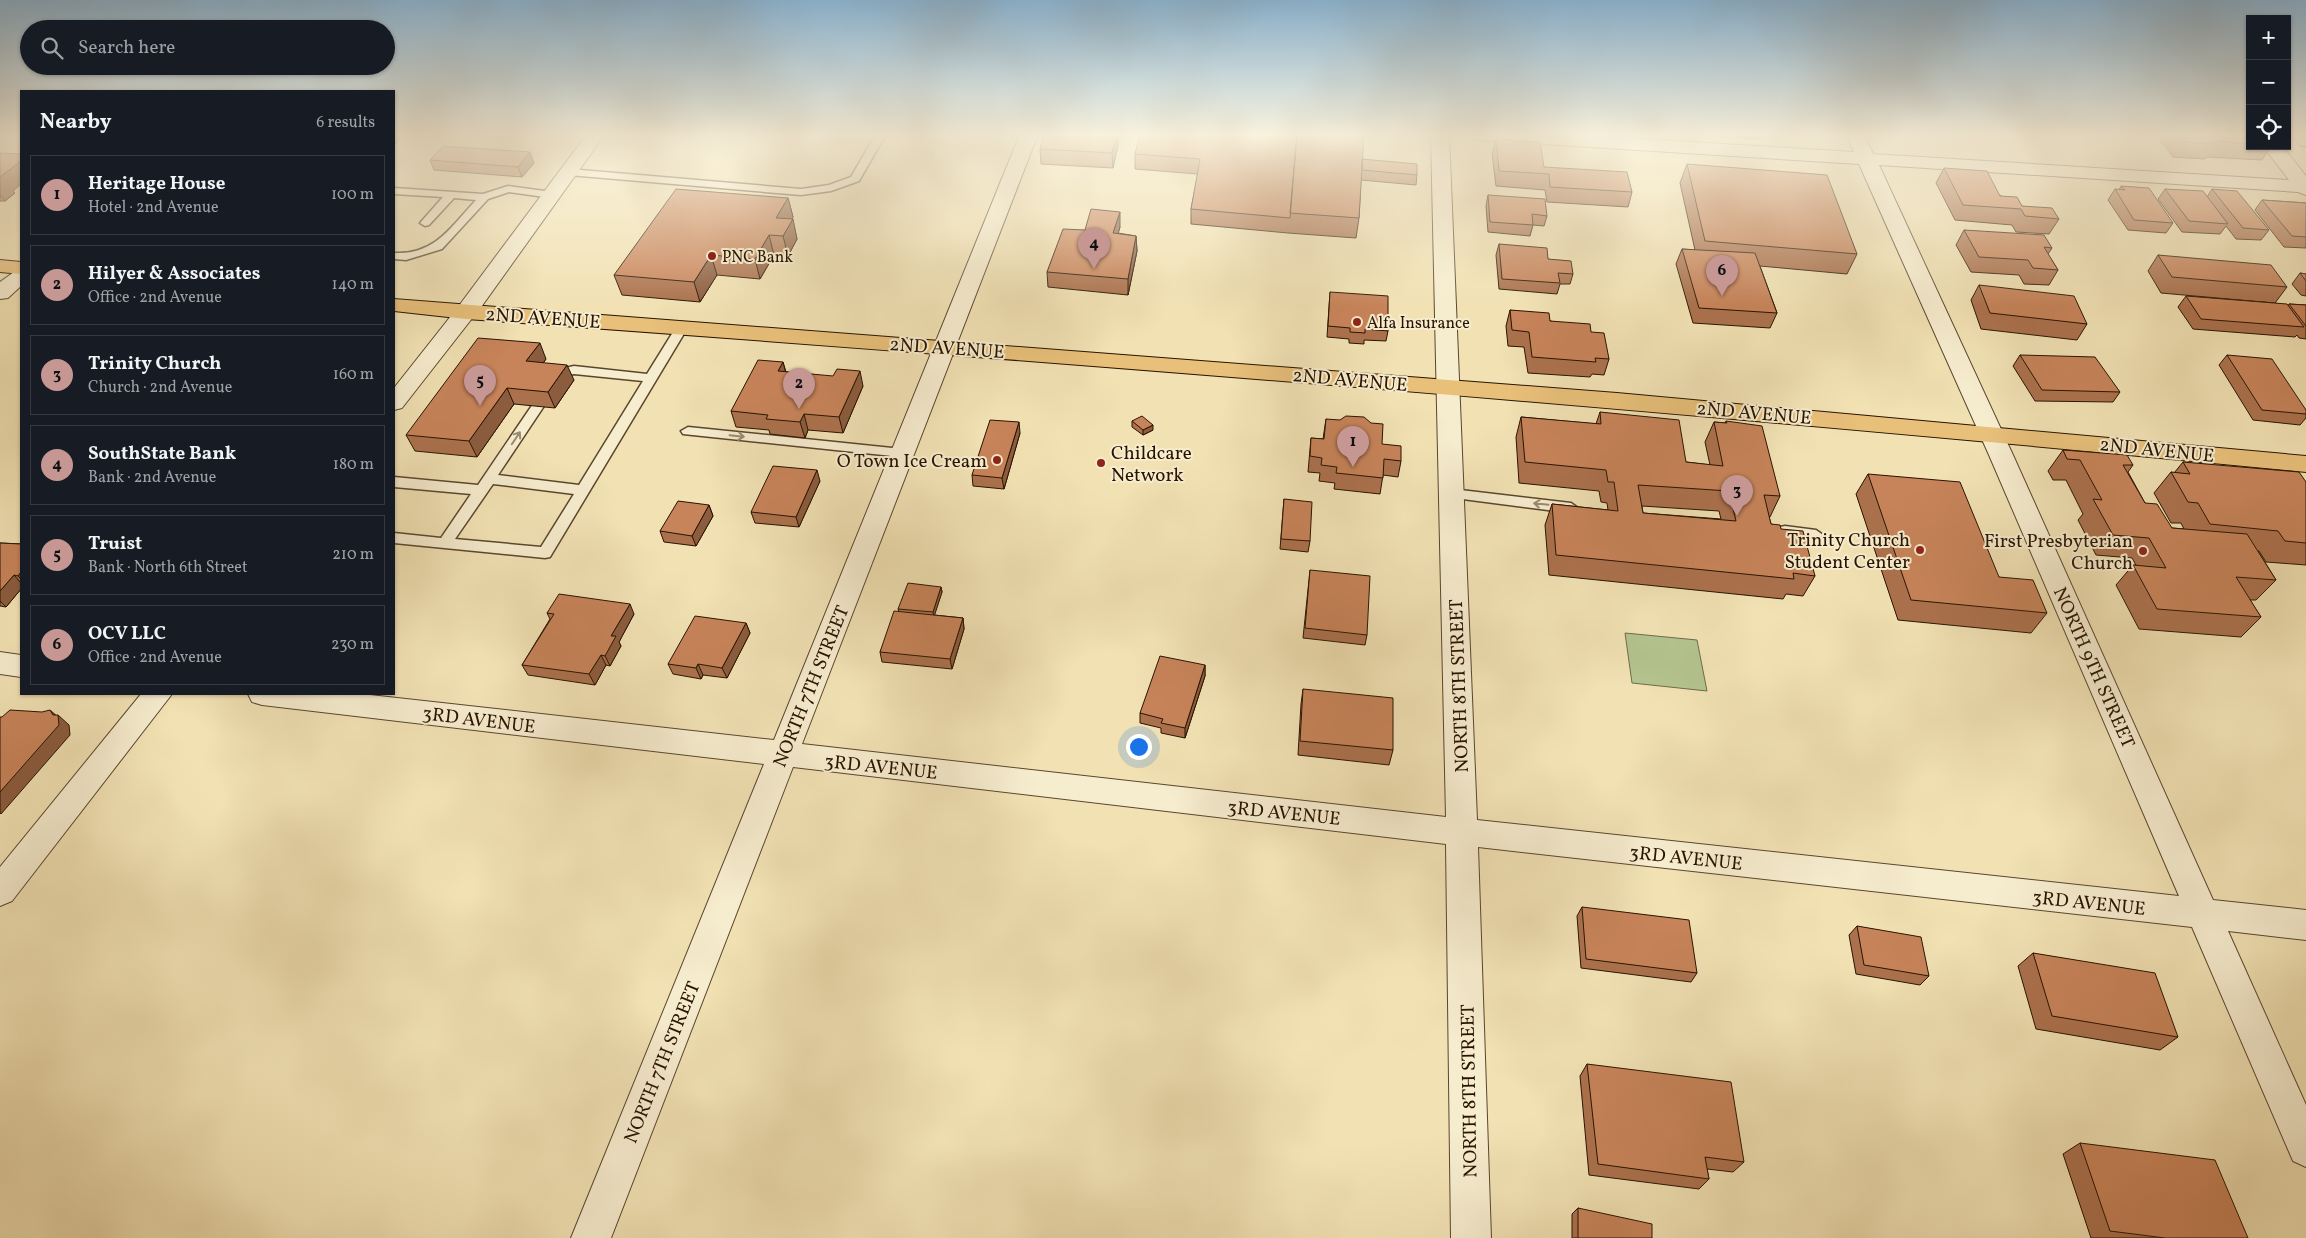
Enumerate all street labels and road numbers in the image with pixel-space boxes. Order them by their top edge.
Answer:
street label: 2ND AVENUE [484,302,601,336]
street label: 2ND AVENUE [888,332,1005,366]
street label: 2ND AVENUE [1291,363,1408,399]
street label: 2ND AVENUE [1695,396,1812,432]
street label: 2ND AVENUE [2098,432,2215,470]
street label: NORTH 9TH STREET [2046,583,2140,753]
street label: NORTH 8TH STREET [1444,599,1476,773]
street label: NORTH 7TH STREET [767,602,856,772]
street label: 3RD AVENUE [421,701,537,741]
street label: 3RD AVENUE [823,749,939,787]
street label: 3RD AVENUE [1226,795,1342,833]
street label: 3RD AVENUE [1628,840,1744,878]
street label: 3RD AVENUE [2031,885,2147,923]
street label: NORTH 7TH STREET [618,978,707,1148]
street label: NORTH 8TH STREET [1455,1004,1485,1178]

